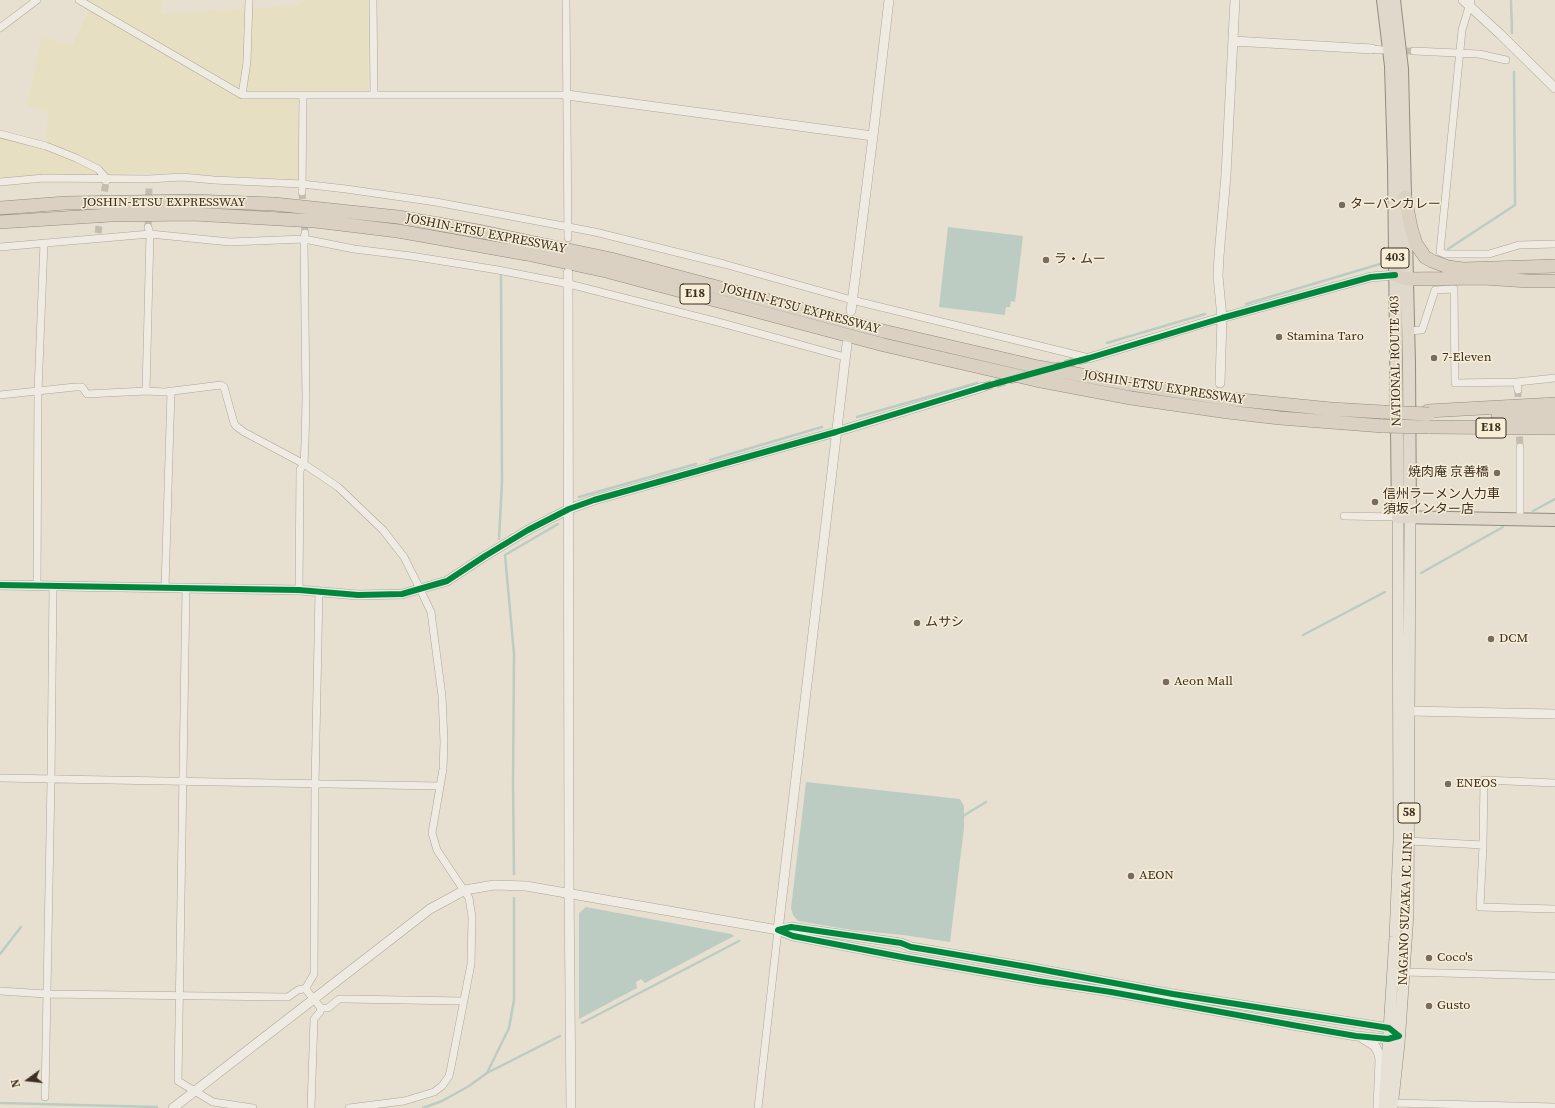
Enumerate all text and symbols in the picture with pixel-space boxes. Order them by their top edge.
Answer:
street label: JOSHIN-ETSU EXPRESSWAY [82,195,246,211]
place label: ターバンカレー [1350,197,1441,213]
marker: ターバンカレー [1337,200,1347,210]
street label: JOSHIN-ETSU EXPRESSWAY [404,211,568,257]
road number: 403 [1381,248,1409,268]
place label: ラ・ムー [1054,252,1106,268]
marker: ラ・ムー [1041,255,1051,265]
street label: JOSHIN-ETSU EXPRESSWAY [720,280,882,338]
road number: E18 [680,284,710,304]
street label: NATIONAL ROUTE 403 [1387,295,1405,427]
place label: Stamina Taro [1287,329,1364,345]
marker: Stamina Taro [1274,332,1284,342]
place label: 7-Eleven [1442,350,1492,366]
marker: 7-Eleven [1429,353,1439,363]
street label: JOSHIN-ETSU EXPRESSWAY [1082,368,1246,408]
road number: E18 [1476,418,1506,438]
place label: 焼肉庵 京善橋 [1408,465,1489,481]
marker: 焼肉庵 京善橋 [1492,468,1502,478]
place label: 信州ラーメン人力車 須坂インター店 [1383,487,1500,518]
marker: 信州ラーメン人力車 須坂インター店 [1370,497,1380,507]
place label: ムサシ [925,615,964,631]
marker: ムサシ [912,618,922,628]
place label: DCM [1499,631,1528,647]
marker: DCM [1486,634,1496,644]
place label: Aeon Mall [1174,674,1233,690]
marker: Aeon Mall [1161,677,1171,687]
place label: ENEOS [1456,776,1497,792]
marker: ENEOS [1443,779,1453,789]
road number: 58 [1398,803,1420,823]
street label: NAGANO SUZAKA IC LINE [1396,832,1416,986]
place label: AEON [1139,868,1174,884]
marker: AEON [1126,871,1136,881]
place label: Coco's [1437,950,1473,966]
marker: Coco's [1424,953,1434,963]
place label: Gusto [1437,998,1470,1014]
marker: Gusto [1424,1001,1434,1011]
north arrow [8,1060,48,1100]
text: N [8,1077,24,1089]

